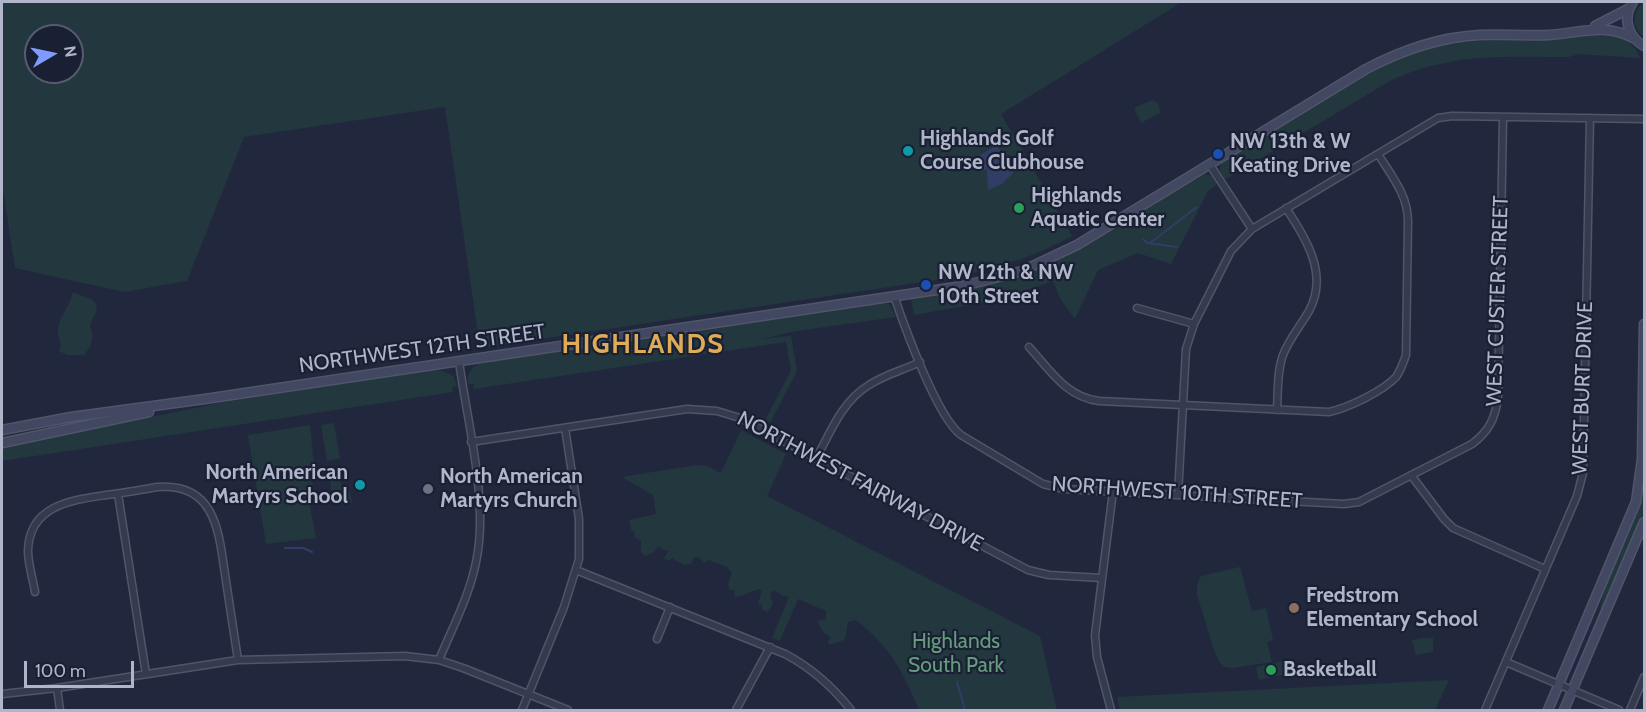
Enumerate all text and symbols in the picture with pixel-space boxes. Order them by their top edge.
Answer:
north arrow [24,24,84,84]
text: N [60,44,81,58]
place label: Highlands Golf Course Clubhouse [920,126,1084,176]
place label: NW 13th & W Keating Drive [1230,129,1351,179]
marker: Highlands Golf Course Clubhouse [901,144,915,158]
marker: NW 13th & W Keating Drive [1211,147,1225,161]
place label: Highlands Aquatic Center [1031,183,1164,233]
street label: WEST CUSTER STREET [1482,195,1514,407]
marker: Highlands Aquatic Center [1012,201,1026,215]
place label: NW 12th & NW 10th Street [938,260,1073,310]
marker: NW 12th & NW 10th Street [919,278,933,292]
street label: WEST BURT DRIVE [1567,301,1599,475]
street label: NORTHWEST 12TH STREET [297,319,547,379]
district label: HIGHLANDS [561,329,725,361]
street label: NORTHWEST FAIRWAY DRIVE [733,406,987,558]
place label: North American Martyrs School [205,460,348,510]
place label: North American Martyrs Church [440,464,583,514]
street label: NORTHWEST 10TH STREET [1051,472,1303,514]
marker: North American Martyrs School [353,478,367,492]
marker: North American Martyrs Church [421,482,435,496]
place label: Fredstrom Elementary School [1306,583,1478,633]
marker: Fredstrom Elementary School [1287,601,1301,615]
park label: Highlands South Park [908,629,1004,679]
scale bar [27,649,136,687]
place label: Basketball [1283,657,1377,683]
text: 100 m [35,660,86,682]
marker: Basketball [1264,663,1278,677]

